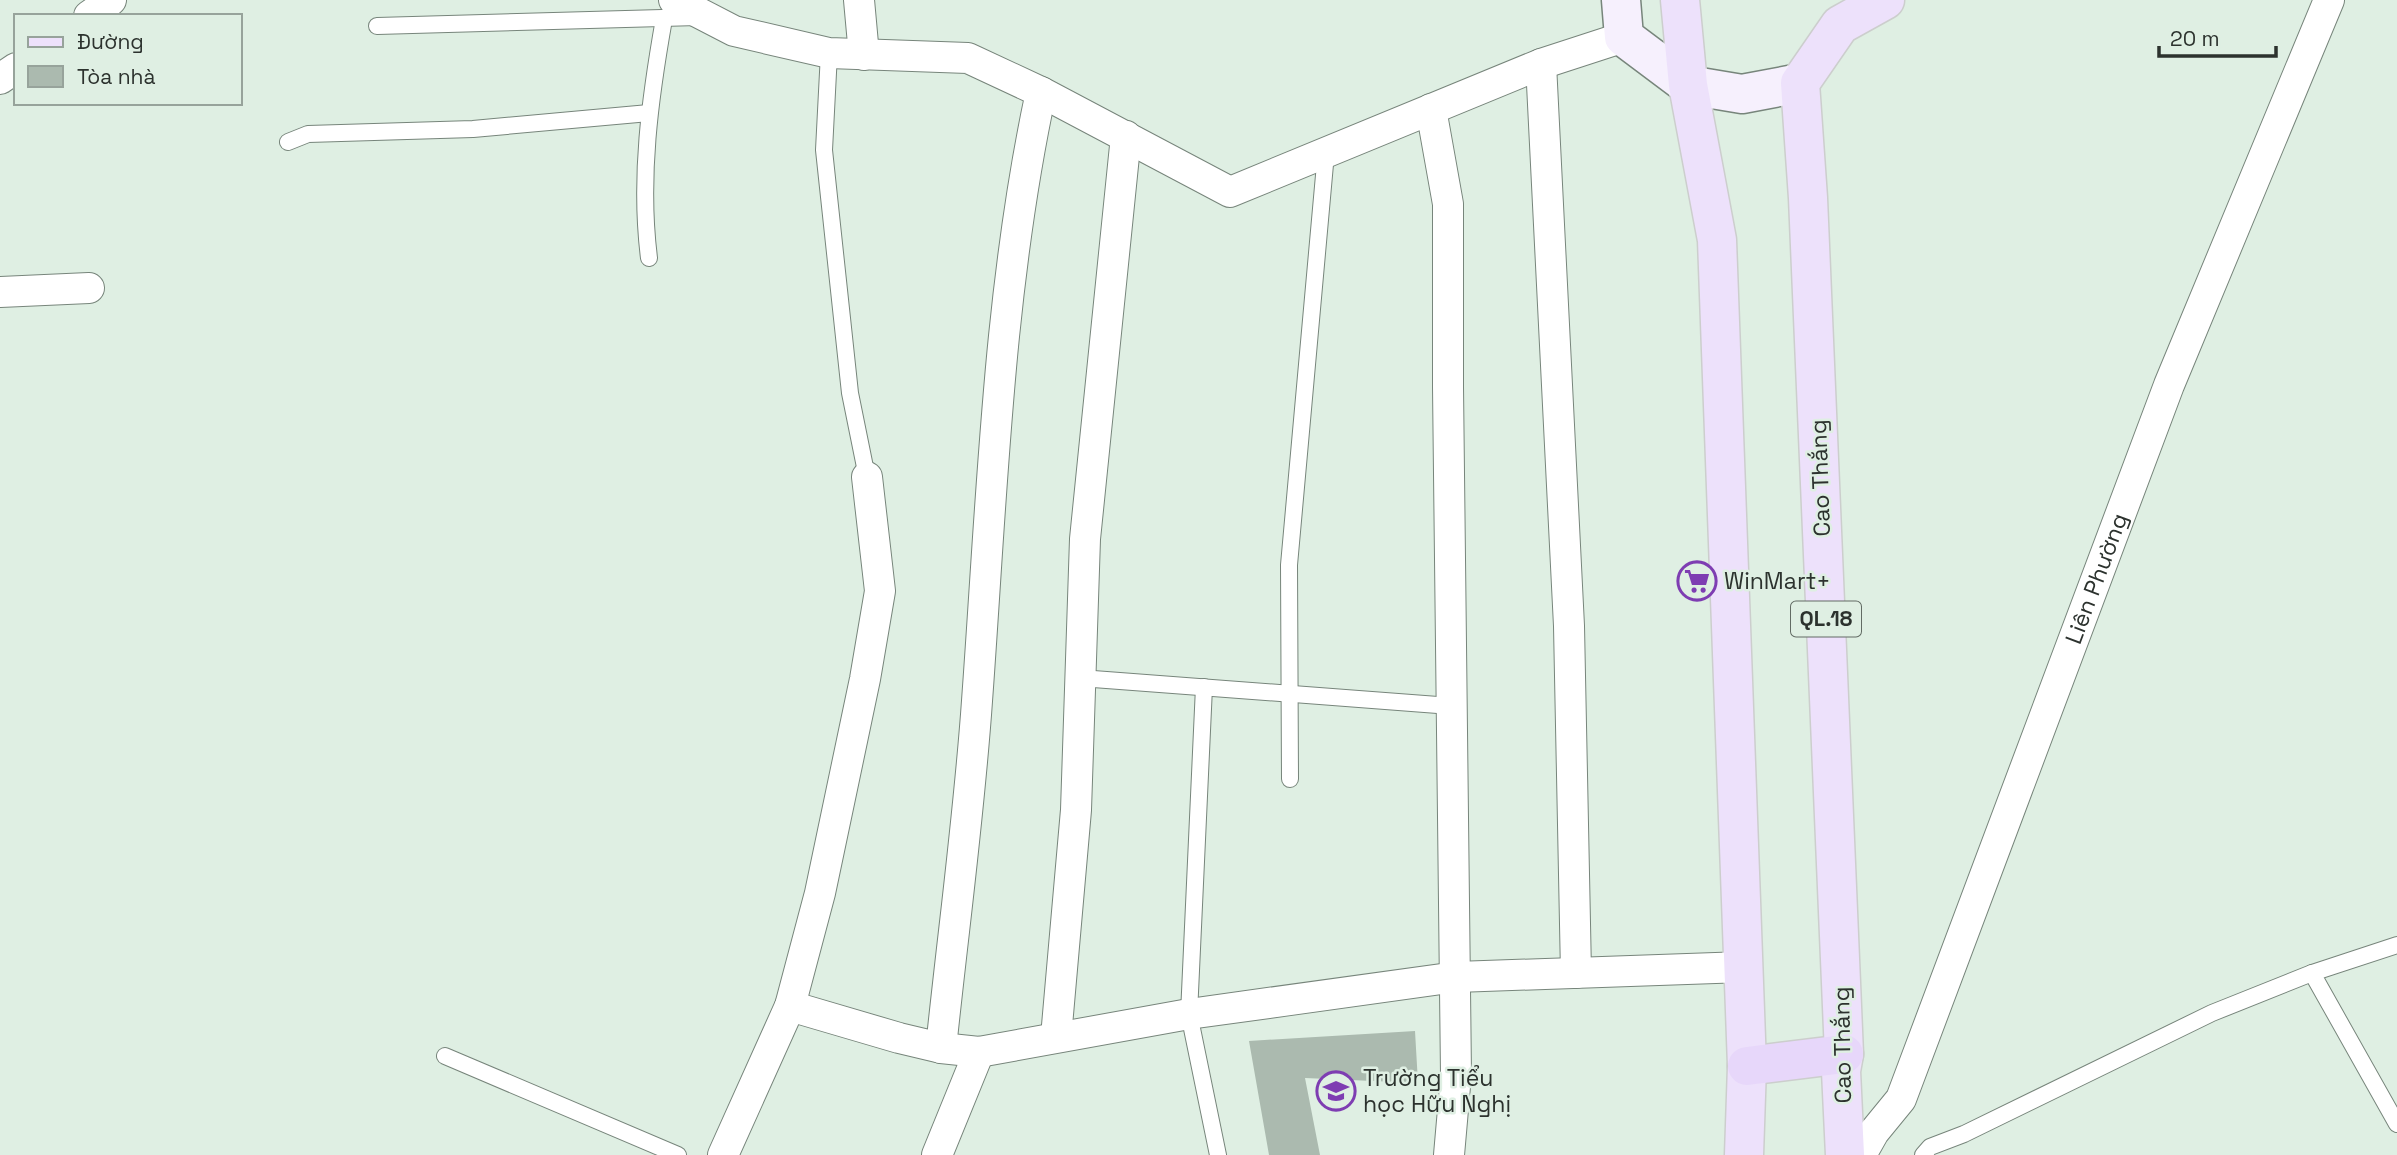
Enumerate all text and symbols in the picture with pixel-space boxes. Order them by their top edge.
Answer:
legend [14,14,242,105]
scale bar [2159,14,2276,58]
text: 20 m [2170,25,2220,52]
text: Đường [77,28,144,55]
text: Tòa nhà [77,63,156,90]
street label: Cao Thắng [1803,419,1837,537]
street label: Liên Phường [2058,509,2135,648]
supermarket icon: WinMart+ [1676,560,1718,602]
place label: WinMart+ [1724,566,1831,596]
road number: QL.18 [1791,602,1861,636]
street label: Cao Thắng [1826,986,1858,1104]
place label: Trường Tiểu học Hữu Nghị [1363,1063,1511,1119]
school or university icon: Trường Tiểu học Hữu Nghị [1315,1070,1357,1112]

